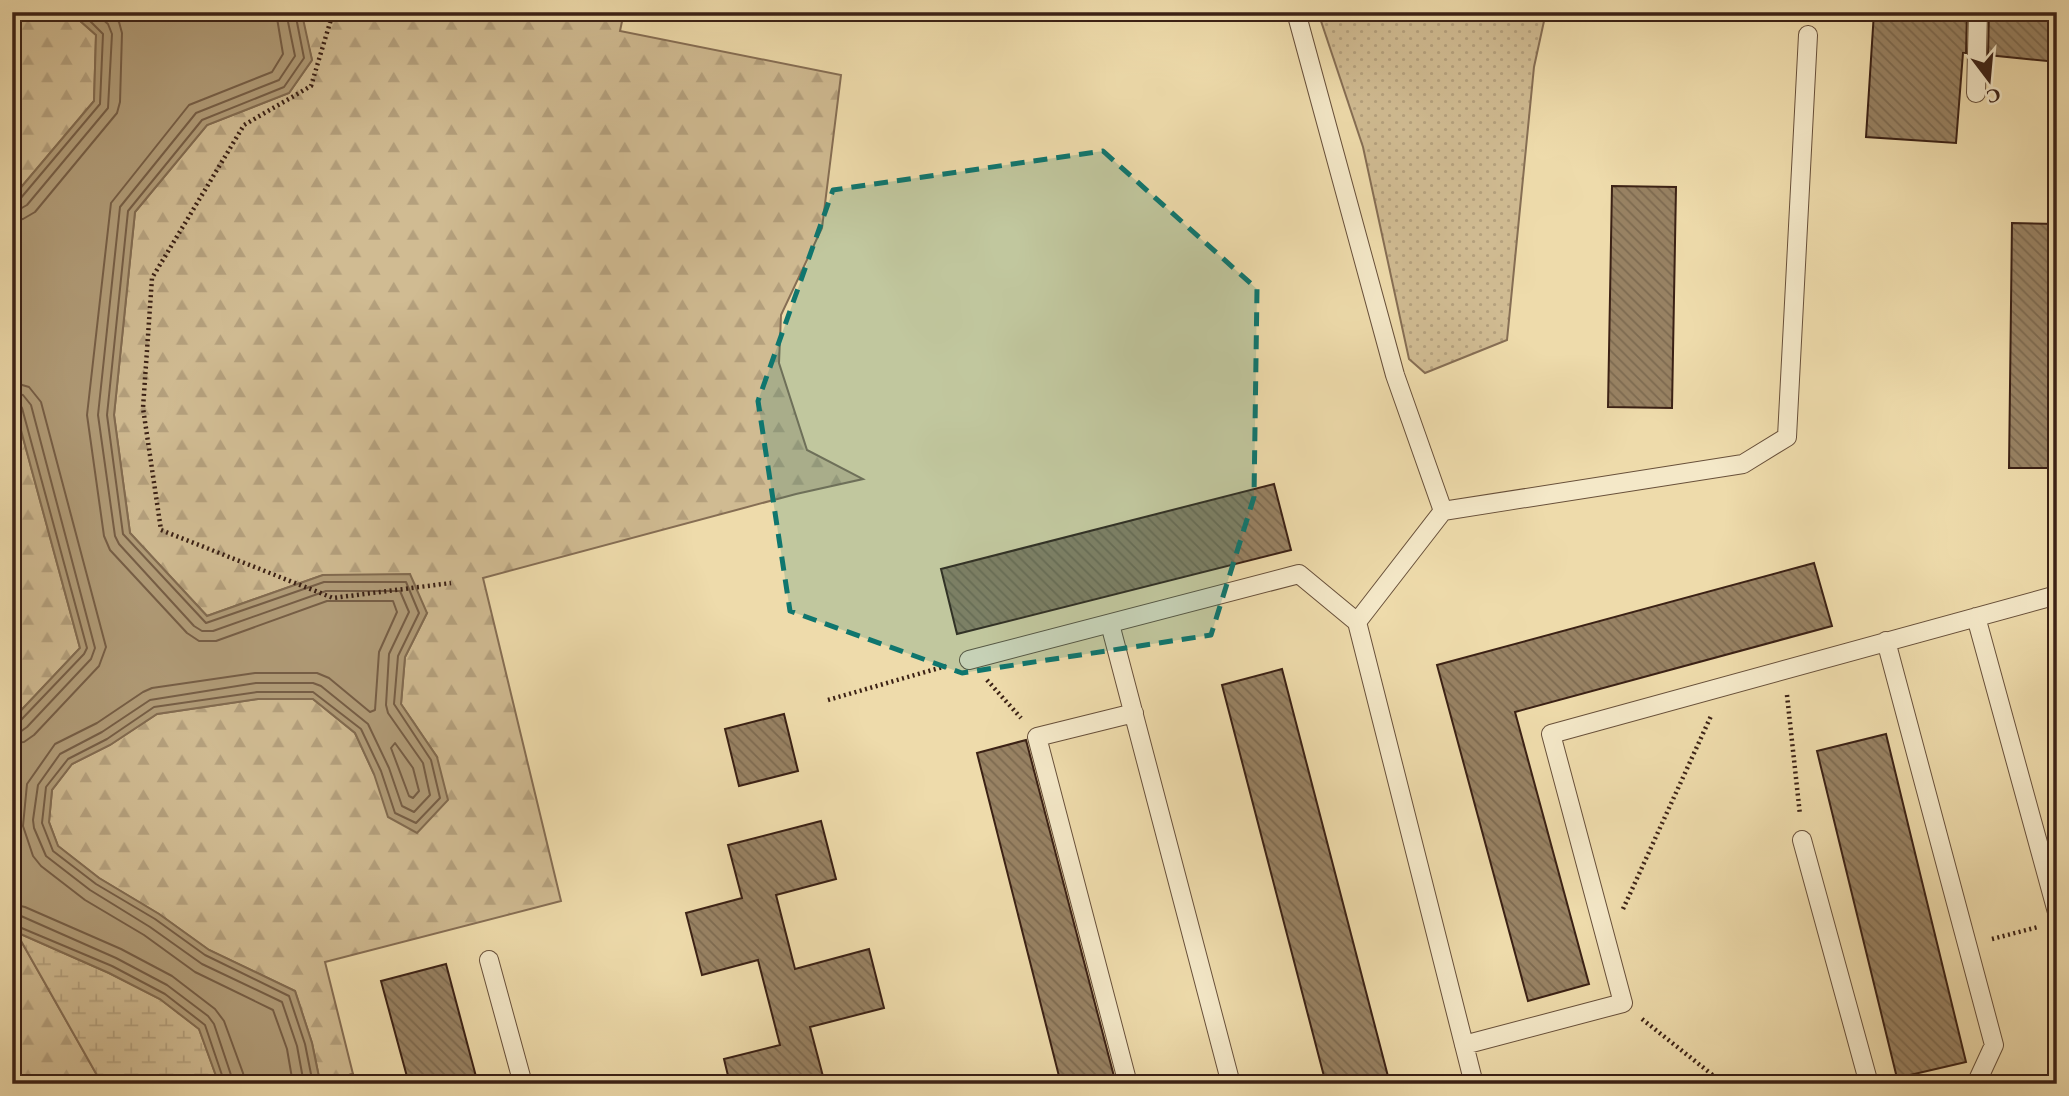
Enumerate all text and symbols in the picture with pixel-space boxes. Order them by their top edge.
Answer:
north arrow [1954,46,2024,116]
text: С [1984,82,2003,110]

